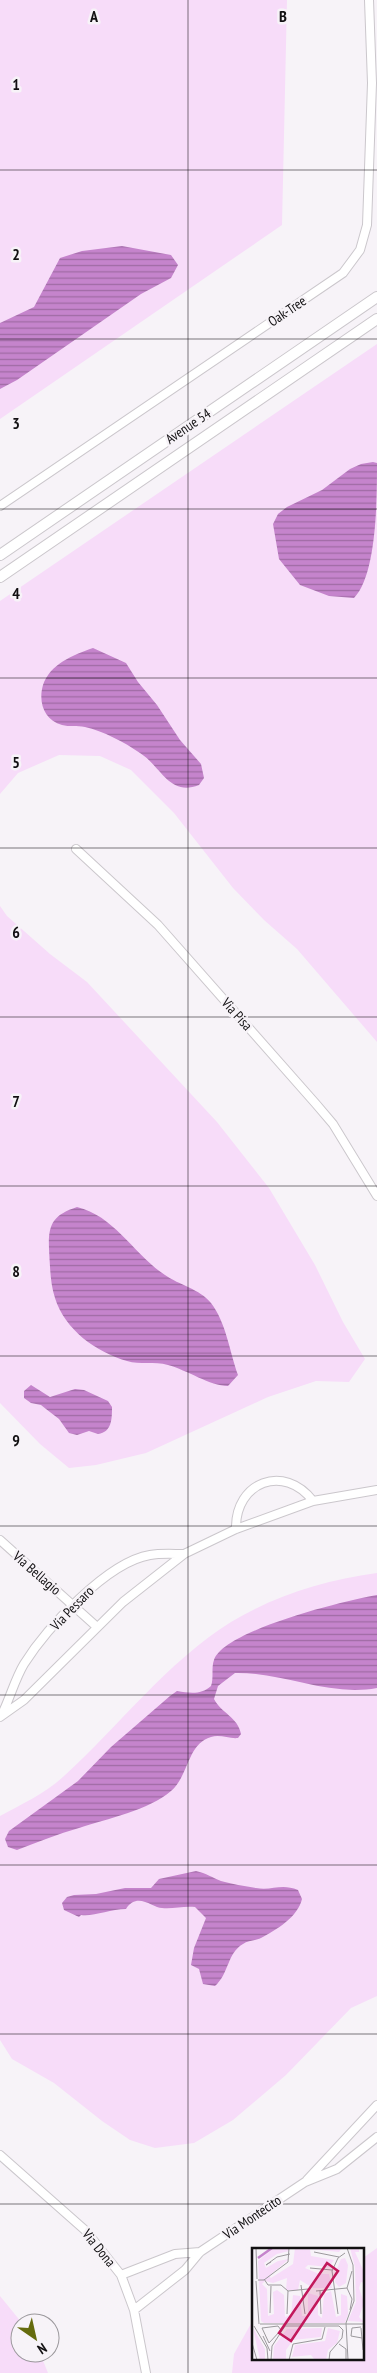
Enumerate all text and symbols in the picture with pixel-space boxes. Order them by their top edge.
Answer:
text: A [89,6,99,26]
text: B [279,6,287,26]
text: 1 [12,74,20,94]
text: 2 [12,244,20,264]
street label: Oak-Tree [264,292,310,330]
street label: Avenue 54 [162,404,215,448]
text: 3 [12,413,20,433]
text: 4 [12,583,20,603]
text: 5 [12,752,20,772]
text: 6 [12,922,20,942]
street label: Via Pisa [217,993,256,1034]
text: 7 [12,1091,20,1111]
text: 8 [12,1261,20,1281]
text: 9 [12,1430,20,1450]
street label: Via Bellagio [9,1547,65,1599]
street label: Via Pessaro [46,1582,97,1635]
street label: Via Montecito [219,2191,285,2244]
street label: Via Dona [78,2225,120,2270]
inset map [252,2248,364,2360]
north arrow [10,2313,60,2363]
text: N [34,2339,50,2358]

